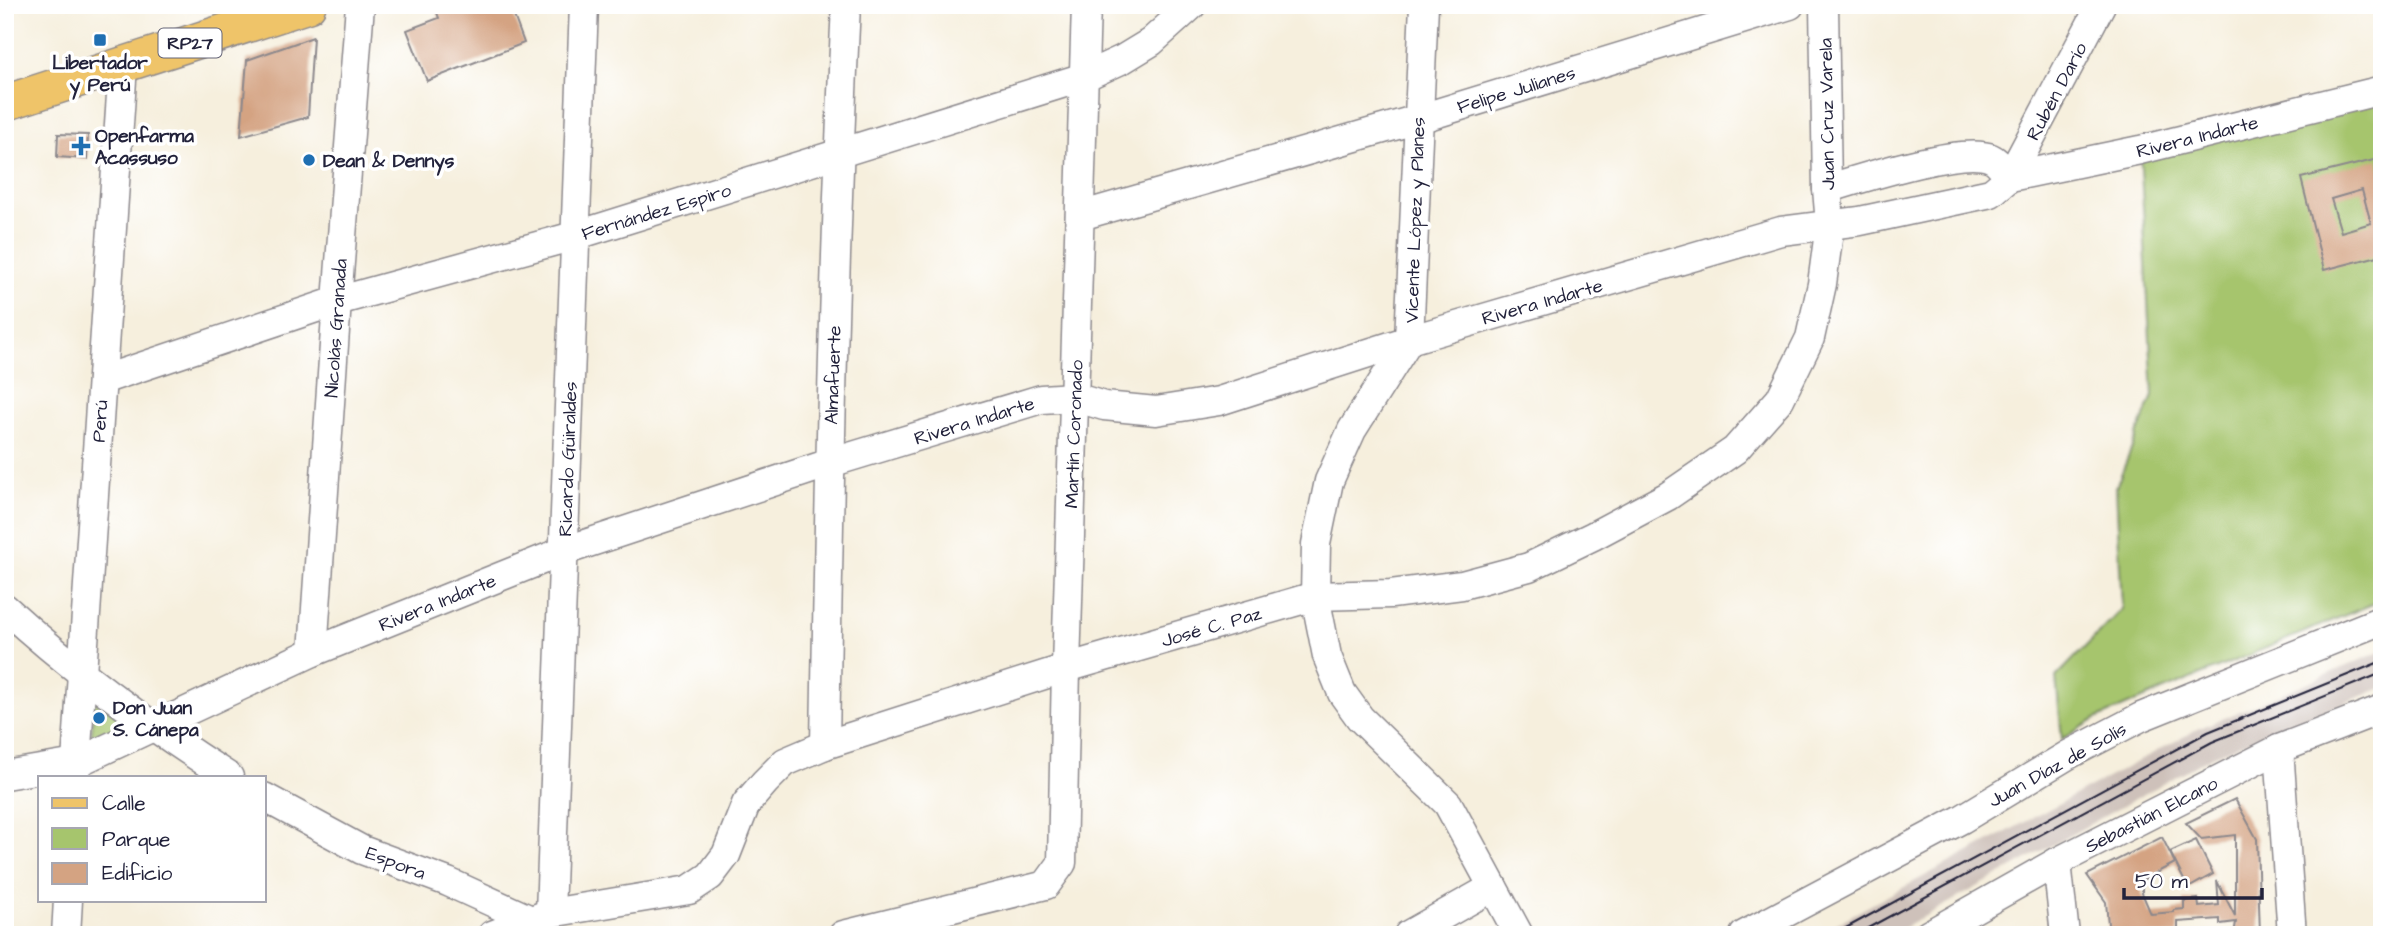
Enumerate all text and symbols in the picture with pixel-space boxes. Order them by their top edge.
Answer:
road number: RP27 [158,28,222,58]
marker: Libertador y Perú [92,32,108,48]
street label: Juan Cruz Varela [1813,37,1842,190]
street label: Rubén Darío [2020,38,2095,145]
place label: Libertador y Perú [52,50,148,100]
street label: Felipe Julianes [1454,60,1579,121]
street label: Rivera Indarte [2134,109,2261,166]
street label: Vicente López y Planes [1398,117,1434,323]
place label: Openfarma Acassuso [95,123,194,172]
marker: Openfarma Acassuso [73,138,89,154]
place label: Dean & Dennys [323,148,455,176]
marker: Dean & Dennys [301,152,317,168]
street label: Fernández Espiro [578,177,735,248]
street label: Nicolás Granada [318,257,355,398]
street label: Rivera Indarte [1479,272,1606,333]
street label: Almafuerte [818,325,849,425]
street label: Martín Coronado [1058,359,1091,509]
street label: Ricardo Güiraldes [552,381,585,537]
street label: Rivera Indarte [911,390,1038,453]
street label: Perú [86,399,115,443]
street label: Rivera Indarte [375,568,500,639]
street label: José C. Paz [1158,600,1265,655]
place label: Don Juan S. Cánepa [112,695,199,744]
marker: Don Juan S. Cánepa [91,710,107,726]
street label: Juan Díaz de Solís [1984,716,2132,815]
street label: Sebastián Elcano [2081,770,2223,860]
legend [38,776,266,902]
text: Calle [102,789,146,818]
text: Parque [102,825,170,854]
street label: Espora [362,840,430,887]
scale bar [2124,856,2263,900]
text: Edificio [102,859,172,888]
text: 50 m [2135,867,2189,896]

